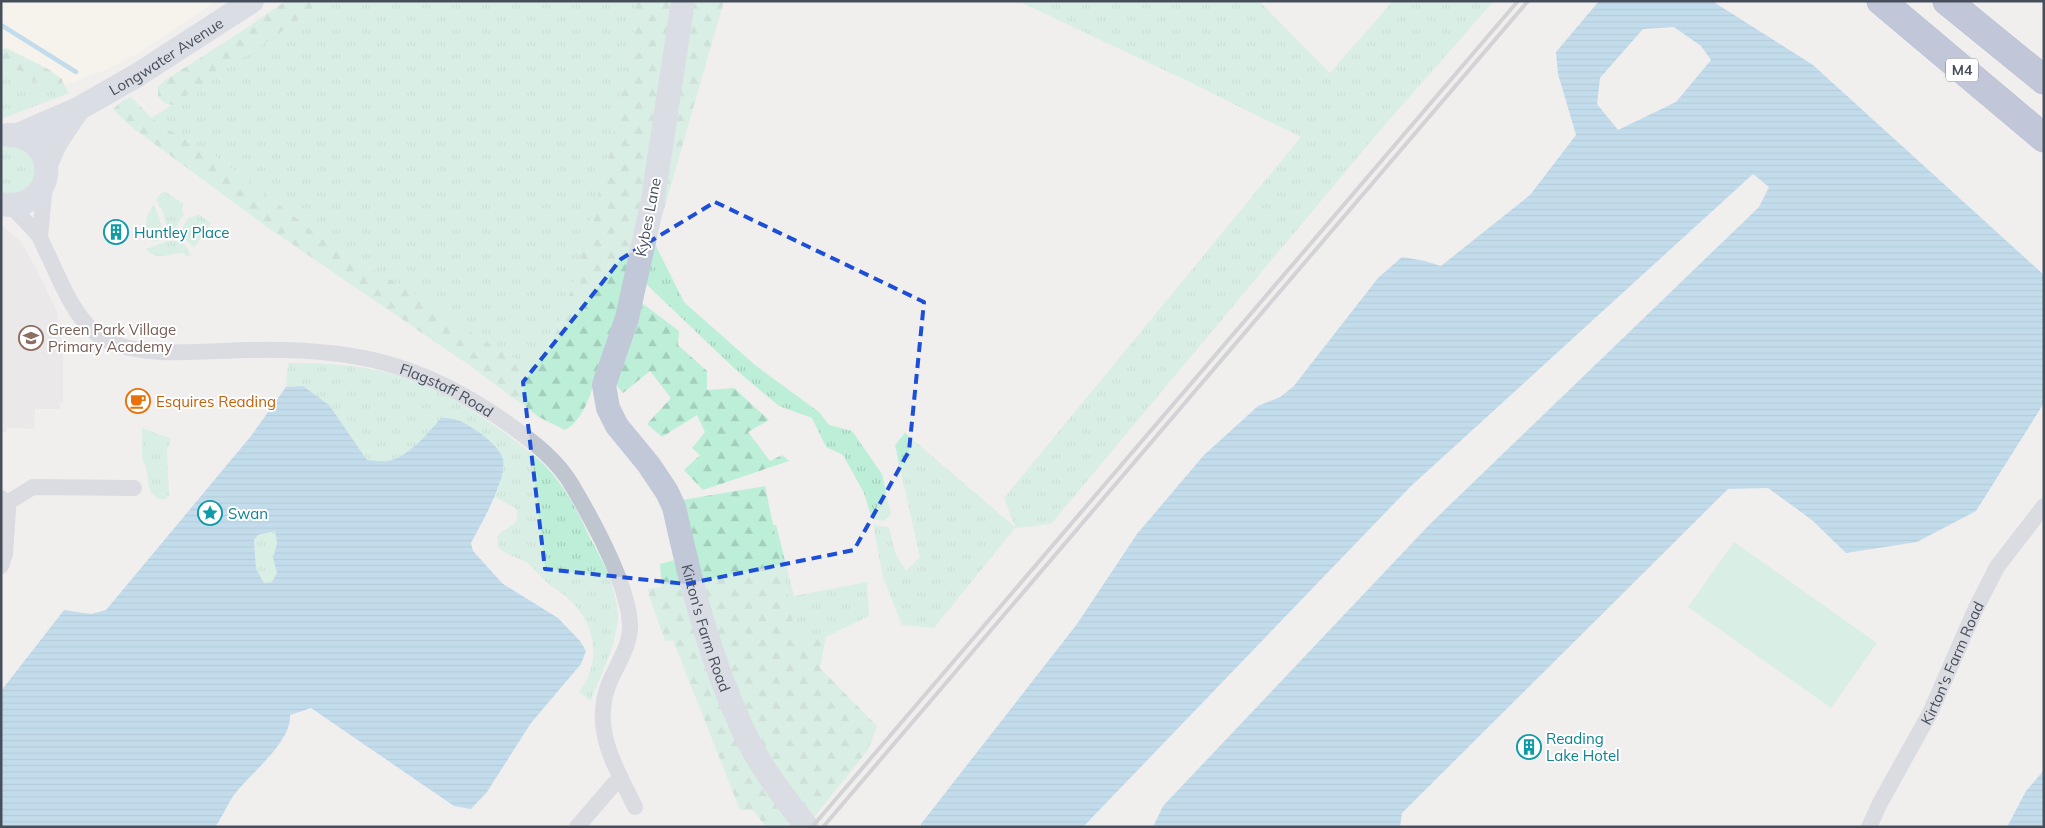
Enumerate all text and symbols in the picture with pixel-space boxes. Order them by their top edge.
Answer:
street label: Longwater Avenue [105,13,226,99]
road number: M4 [1946,58,1978,82]
street label: Kybes Lane [631,176,665,258]
building icon: Huntley Place [103,219,129,245]
place label: Huntley Place [134,223,229,242]
place label: Green Park Village Primary Academy [48,320,176,356]
school or university icon: Green Park Village Primary Academy [18,325,44,351]
street label: Flagstaff Road [398,359,497,421]
cafe icon: Esquires Reading [125,388,151,414]
place label: Esquires Reading [156,392,276,411]
place icon: Swan [197,500,223,526]
place label: Swan [228,504,268,523]
street label: Kirton's Farm Road [678,562,735,694]
street label: Kirton's Farm Road [1916,598,1987,728]
place label: Reading Lake Hotel [1546,729,1620,765]
building icon: Reading Lake Hotel [1516,734,1542,760]

